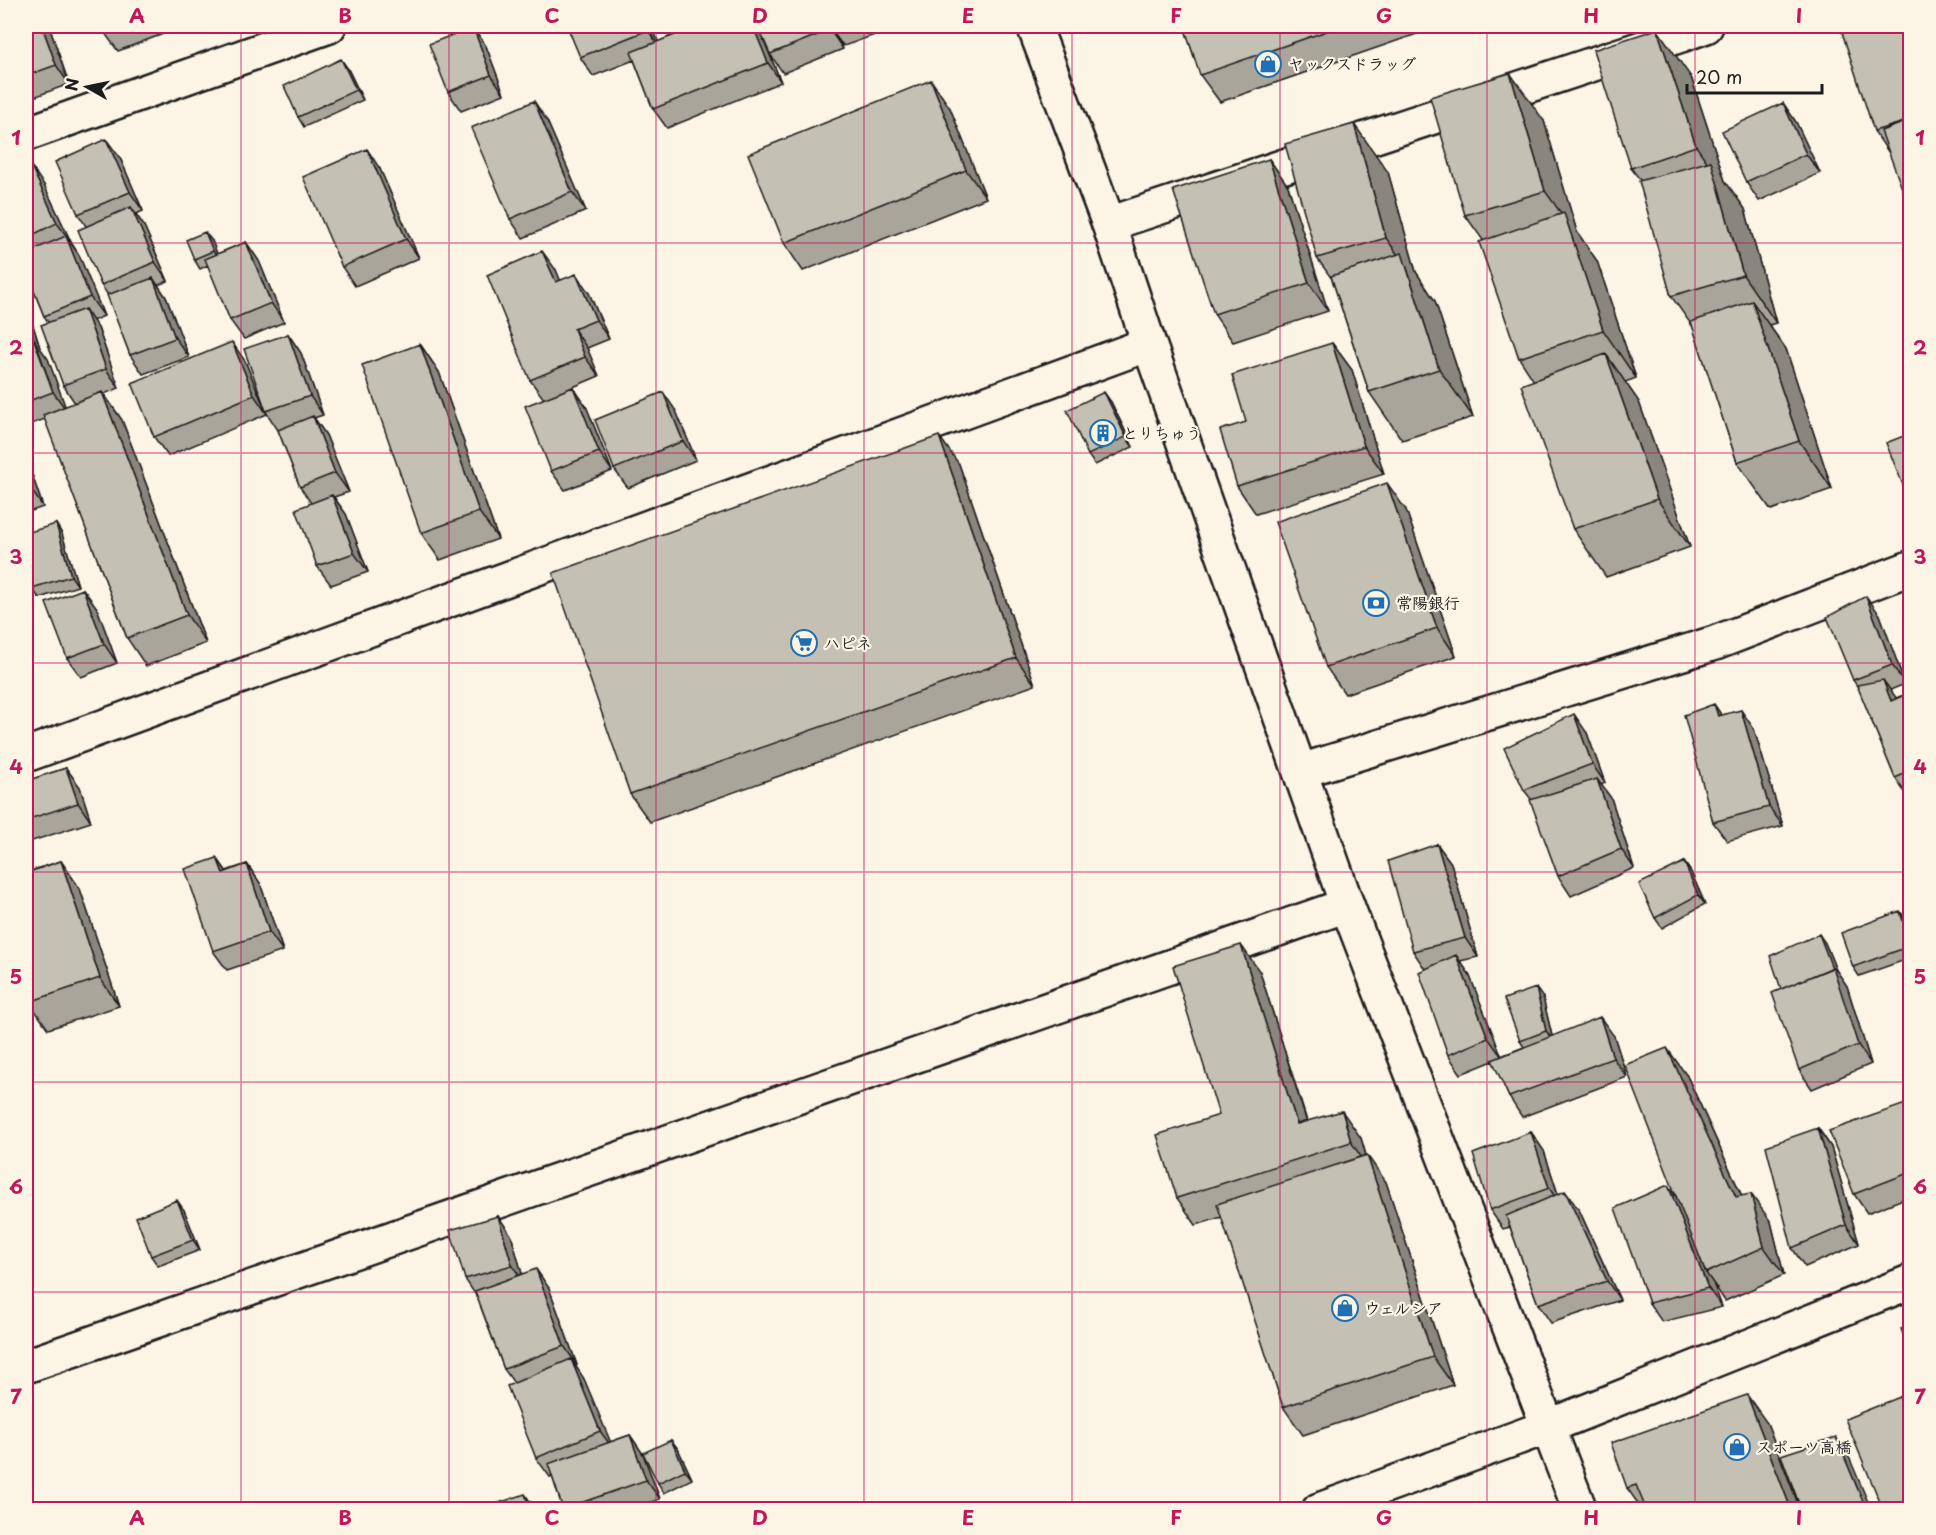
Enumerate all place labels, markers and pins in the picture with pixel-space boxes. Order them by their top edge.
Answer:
shop icon: ヤックスドラッグ [1253,49,1283,79]
place label: ヤックスドラッグ [1288,51,1416,75]
building icon: とりちゅう [1088,418,1118,448]
place label: とりちゅう [1122,420,1202,444]
bank icon: 常陽銀行 [1361,588,1391,618]
place label: 常陽銀行 [1396,590,1460,614]
supermarket icon: ハピネ [789,628,819,658]
place label: ハピネ [824,630,872,654]
shop icon: ウェルシア [1330,1293,1360,1323]
place label: ウェルシア [1364,1295,1443,1319]
shop icon: スポーツ高橋 [1722,1432,1752,1462]
place label: スポーツ高橋 [1756,1434,1852,1458]

